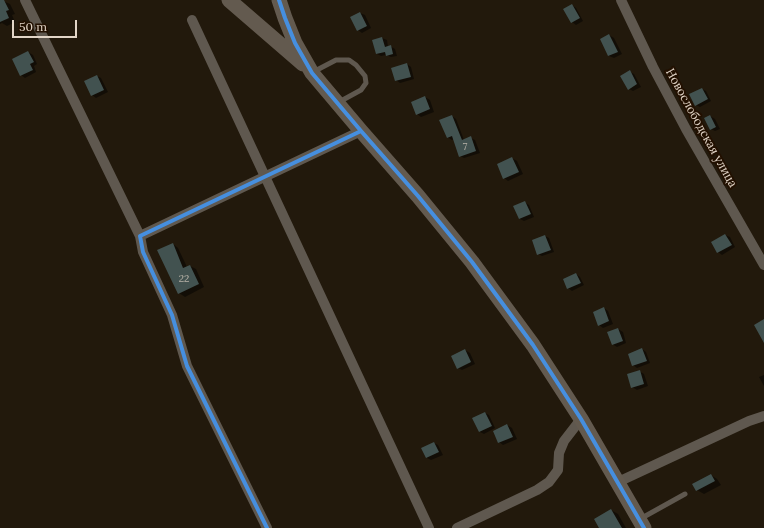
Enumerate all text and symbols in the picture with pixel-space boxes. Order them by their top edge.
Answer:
scale bar [14,12,79,38]
text: 50 m [19,19,47,34]
street label: Новослободская улица [662,66,740,190]
house number: 7 [463,141,467,153]
house number: 22 [179,273,189,285]

